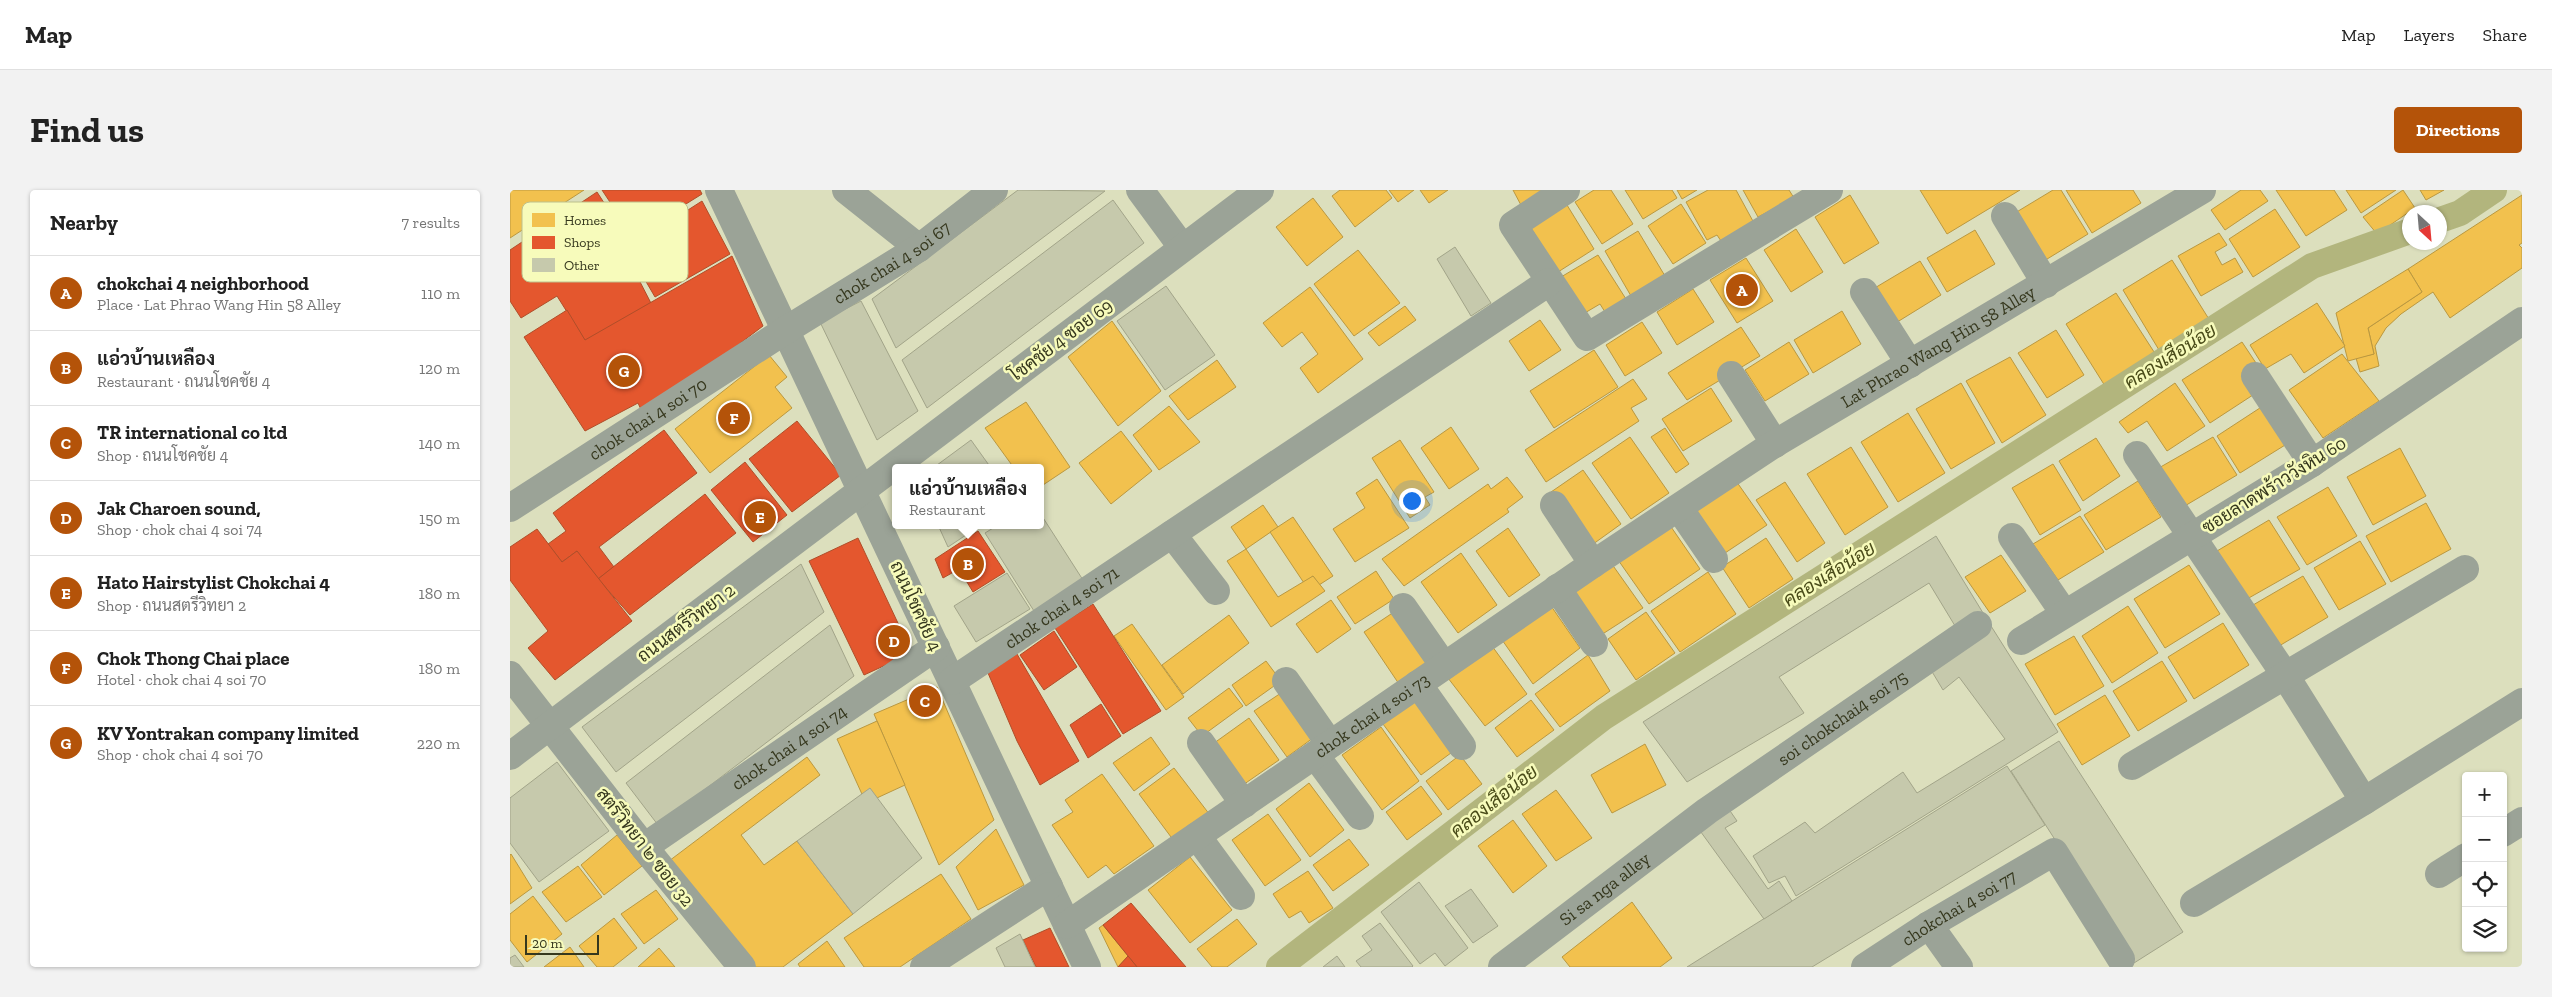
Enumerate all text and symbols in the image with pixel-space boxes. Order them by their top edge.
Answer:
text: Map [25,20,72,49]
text: Map [2341,24,2376,46]
text: Layers [2404,24,2455,46]
text: Share [2483,24,2527,46]
button: Directions [2394,107,2522,153]
text: Find us [30,109,144,151]
legend [522,202,688,282]
north arrow [2402,205,2447,250]
text: Nearby [50,210,118,235]
text: Homes [564,212,606,229]
text: 7 results [401,213,460,232]
street label: chok chai 4 soi 67 [829,216,955,309]
text: Shops [564,234,600,251]
text: Other [564,257,600,274]
pin: A [1726,271,1758,309]
text: chokchai 4 neighborhood [97,272,309,295]
street label: Lat Phrao Wang Hin 58 Alley [1837,280,2040,413]
text: A [61,284,72,303]
text: 110 m [421,284,460,303]
street label: โชคชัย 4 ซอย 69 [1003,293,1117,386]
text: Place · Lat Phrao Wang Hin 58 Alley [97,295,341,314]
water label: คลองเสือน้อย [2119,318,2220,393]
text: แอ่วบ้านเหลือง [97,347,215,370]
pin: G [608,352,640,390]
text: B [61,359,71,378]
text: 120 m [419,359,460,378]
text: Restaurant · ถนนโชคชัย 4 [97,372,270,391]
street label: chok chai 4 soi 70 [585,373,711,465]
pin: F [718,399,750,437]
text: TR international co ltd [97,421,287,444]
street label: ซอยลาดพร้าววังหิน 60 [2197,431,2350,538]
text: C [61,434,71,453]
text: 140 m [419,434,460,453]
text: Shop · ถนนโชคชัย 4 [97,446,228,465]
popup [892,464,1044,529]
text: แอ่วบ้านเหลือง [909,477,1027,500]
your location [1399,488,1425,514]
text: Jak Charoen sound, [97,497,261,520]
pin: E [744,498,776,536]
text: Restaurant [909,500,985,519]
text: D [60,509,72,528]
text: 150 m [419,509,460,528]
text: Shop · chok chai 4 soi 74 [97,520,262,539]
water label: คลองเสือน้อย [1778,536,1879,611]
pin: B [952,545,984,583]
street label: ถนนโชคชัย 4 [886,557,948,655]
street label: chok chai 4 soi 71 [1000,562,1123,654]
text: Hato Hairstylist Chokchai 4 [97,571,330,594]
street label: ถนนสตรีวิทยา 2 [631,577,739,667]
text: E [61,584,71,603]
text: 180 m [419,584,460,603]
text: Shop · ถนนสตรีวิทยา 2 [97,596,246,615]
pin: D [878,622,910,660]
text: Chok Thong Chai place [97,647,289,670]
text: F [61,659,71,678]
text: 180 m [419,659,460,678]
street label: soi chokchai4 soi 75 [1773,666,1912,770]
street label: chok chai 4 soi 73 [1310,668,1434,763]
text: Hotel · chok chai 4 soi 70 [97,670,266,689]
pin: C [909,682,941,720]
street label: chok chai 4 soi 74 [727,700,851,795]
text: KV Yontrakan company limited [97,722,359,745]
text: G [61,734,71,753]
text: 220 m [417,734,460,753]
text: Shop · chok chai 4 soi 70 [97,745,263,764]
water label: คลองเสือน้อย [1445,759,1542,842]
map controls [2462,772,2507,952]
button: + [2462,772,2507,817]
street label: สตรีวิทยา ๒ ซอย 32 [592,782,700,911]
button: − [2462,817,2507,862]
street label: Si sa nga alley [1555,847,1655,930]
button: locate [2462,862,2507,907]
street label: chokchai 4 soi 77 [1897,865,2021,951]
button: layers [2462,907,2507,952]
scale bar [525,932,599,955]
text: 20 m [532,935,563,952]

